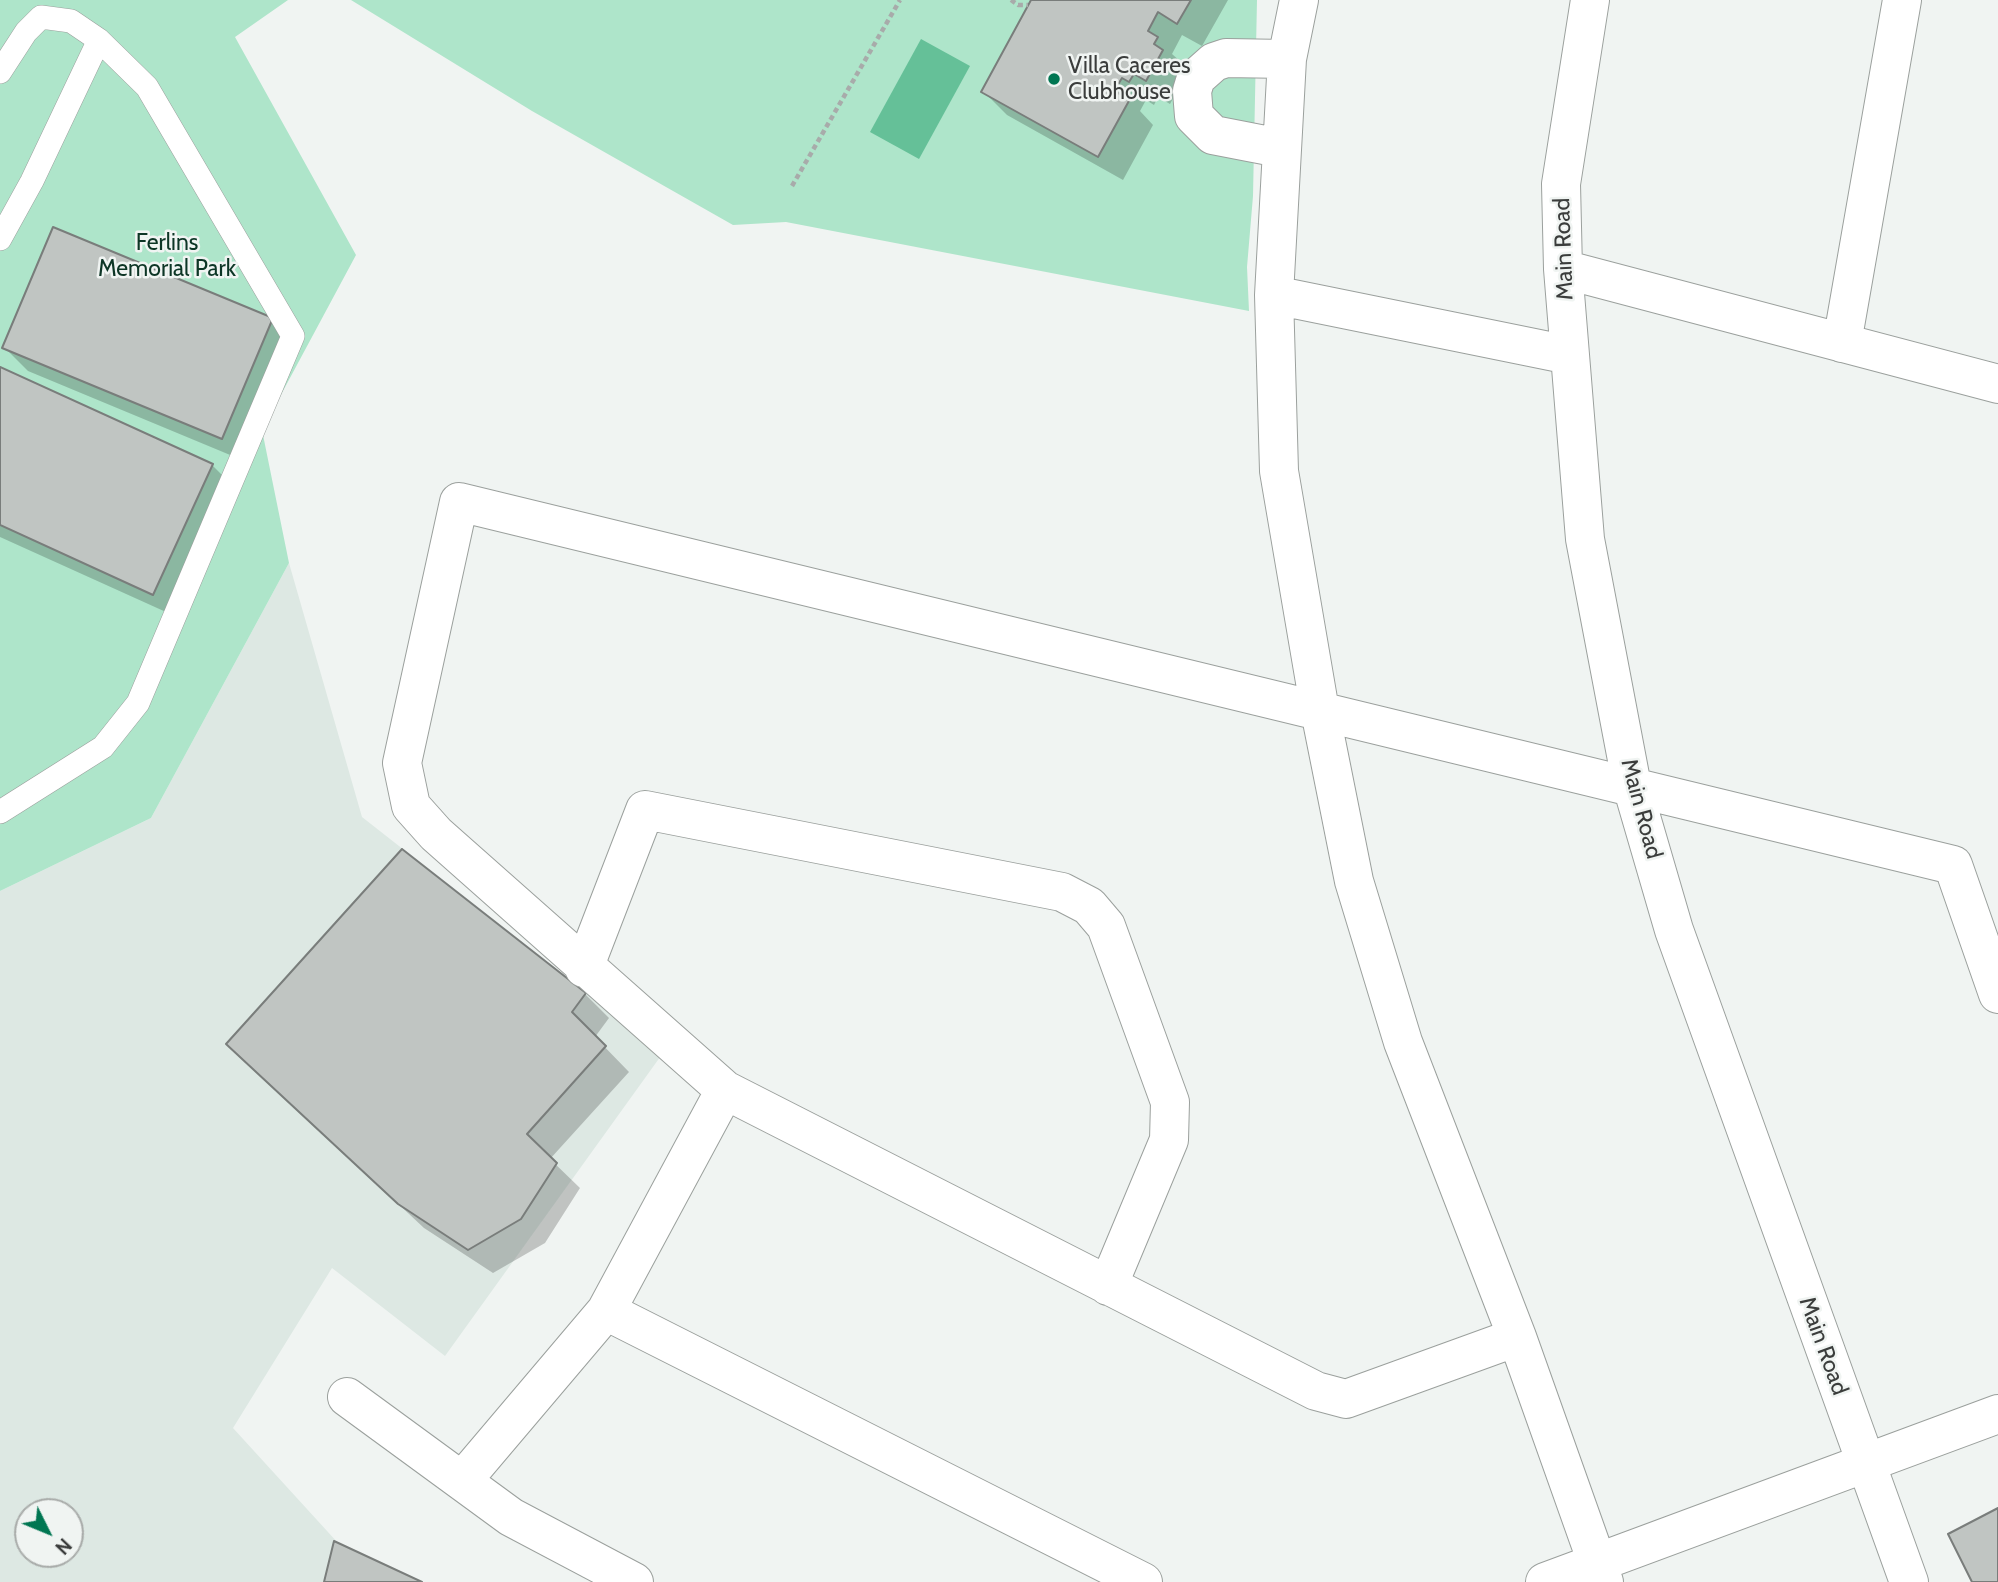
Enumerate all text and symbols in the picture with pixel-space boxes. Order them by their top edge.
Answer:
place label: Villa Caceres Clubhouse [1068,52,1191,106]
marker: Villa Caceres Clubhouse [1046,71,1062,87]
street label: Main Road [1548,197,1580,301]
park label: Ferlins Memorial Park [98,229,236,283]
street label: Main Road [1614,756,1668,862]
street label: Main Road [1793,1293,1853,1399]
north arrow [14,1498,84,1568]
text: N [50,1534,76,1559]

